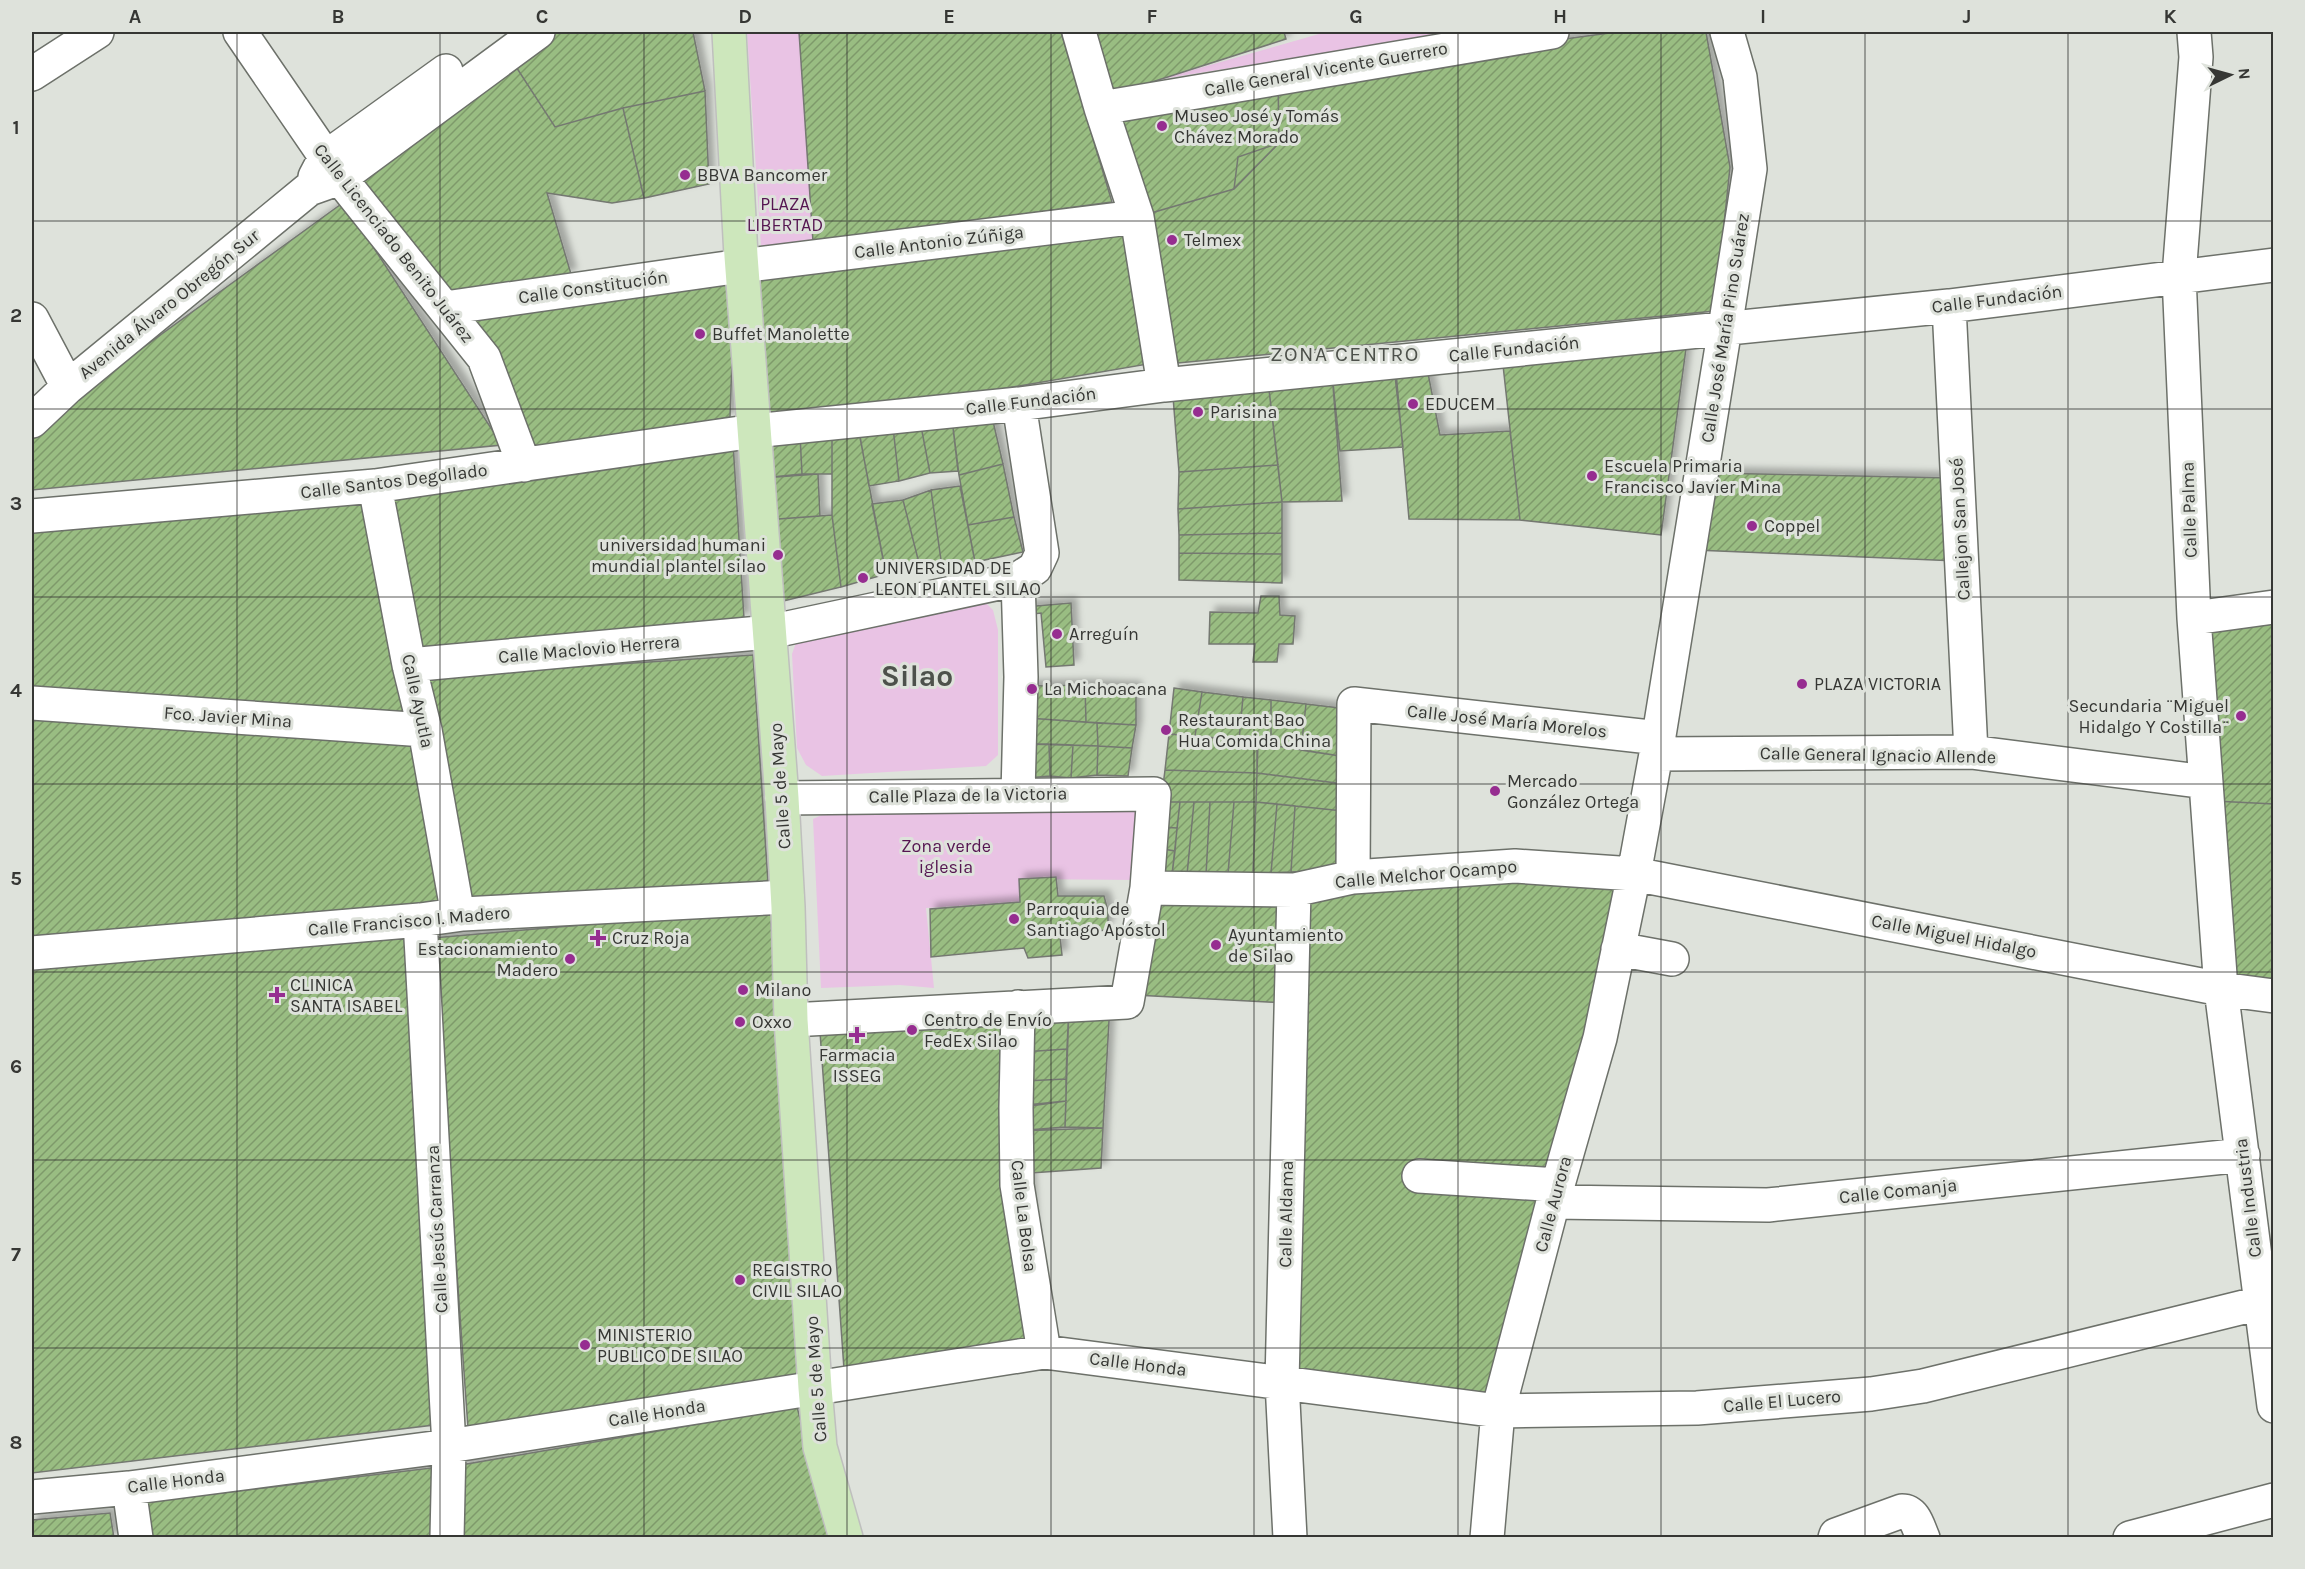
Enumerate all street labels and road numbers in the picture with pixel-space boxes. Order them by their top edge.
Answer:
street label: Calle General Vicente Guerrero [1203,37,1449,101]
street label: Calle Licenciado Benito Juárez [309,139,479,347]
street label: Calle José María Pino Suárez [1696,212,1754,444]
street label: Calle Antonio Zúñiga [853,221,1025,263]
street label: Avenida Álvaro Obregón Sur [74,223,264,384]
street label: Calle Constitución [517,266,669,308]
street label: Calle Fundación [1931,280,2063,318]
street label: Calle Fundación [1448,331,1580,367]
street label: Calle Fundación [965,382,1097,420]
street label: Callejon San José [1945,457,1975,601]
street label: Calle Santos Degollado [299,459,489,503]
street label: Calle Palma [2176,462,2202,558]
street label: Calle Maclovio Herrera [497,630,681,668]
street label: Calle Ayutla [397,652,439,750]
street label: Calle José María Morelos [1406,700,1608,742]
street label: Fco. Javier Mina [163,702,293,732]
street label: Calle 5 de Mayo [765,722,795,850]
street label: Calle General Ignacio Allende [1760,742,1996,768]
street label: Calle Plaza de la Victoria [868,782,1068,808]
street label: Calle Melchor Ocampo [1334,855,1518,893]
street label: Calle Francisco I. Madero [307,901,511,941]
street label: Calle Miguel Hidalgo [1870,909,2038,963]
street label: Calle Industria [2230,1137,2266,1259]
street label: Calle Jesús Carranza [422,1144,452,1314]
street label: Calle Aurora [1530,1154,1576,1254]
street label: Calle La Bolsa [1006,1159,1042,1273]
street label: Calle Aldama [1274,1160,1298,1268]
street label: Calle Comanja [1838,1174,1958,1208]
street label: Calle 5 de Mayo [801,1315,831,1443]
street label: Calle Honda [1088,1347,1188,1381]
street label: Calle El Lucero [1722,1385,1842,1417]
street label: Calle Honda [607,1394,707,1432]
street label: Calle Honda [126,1464,226,1498]

